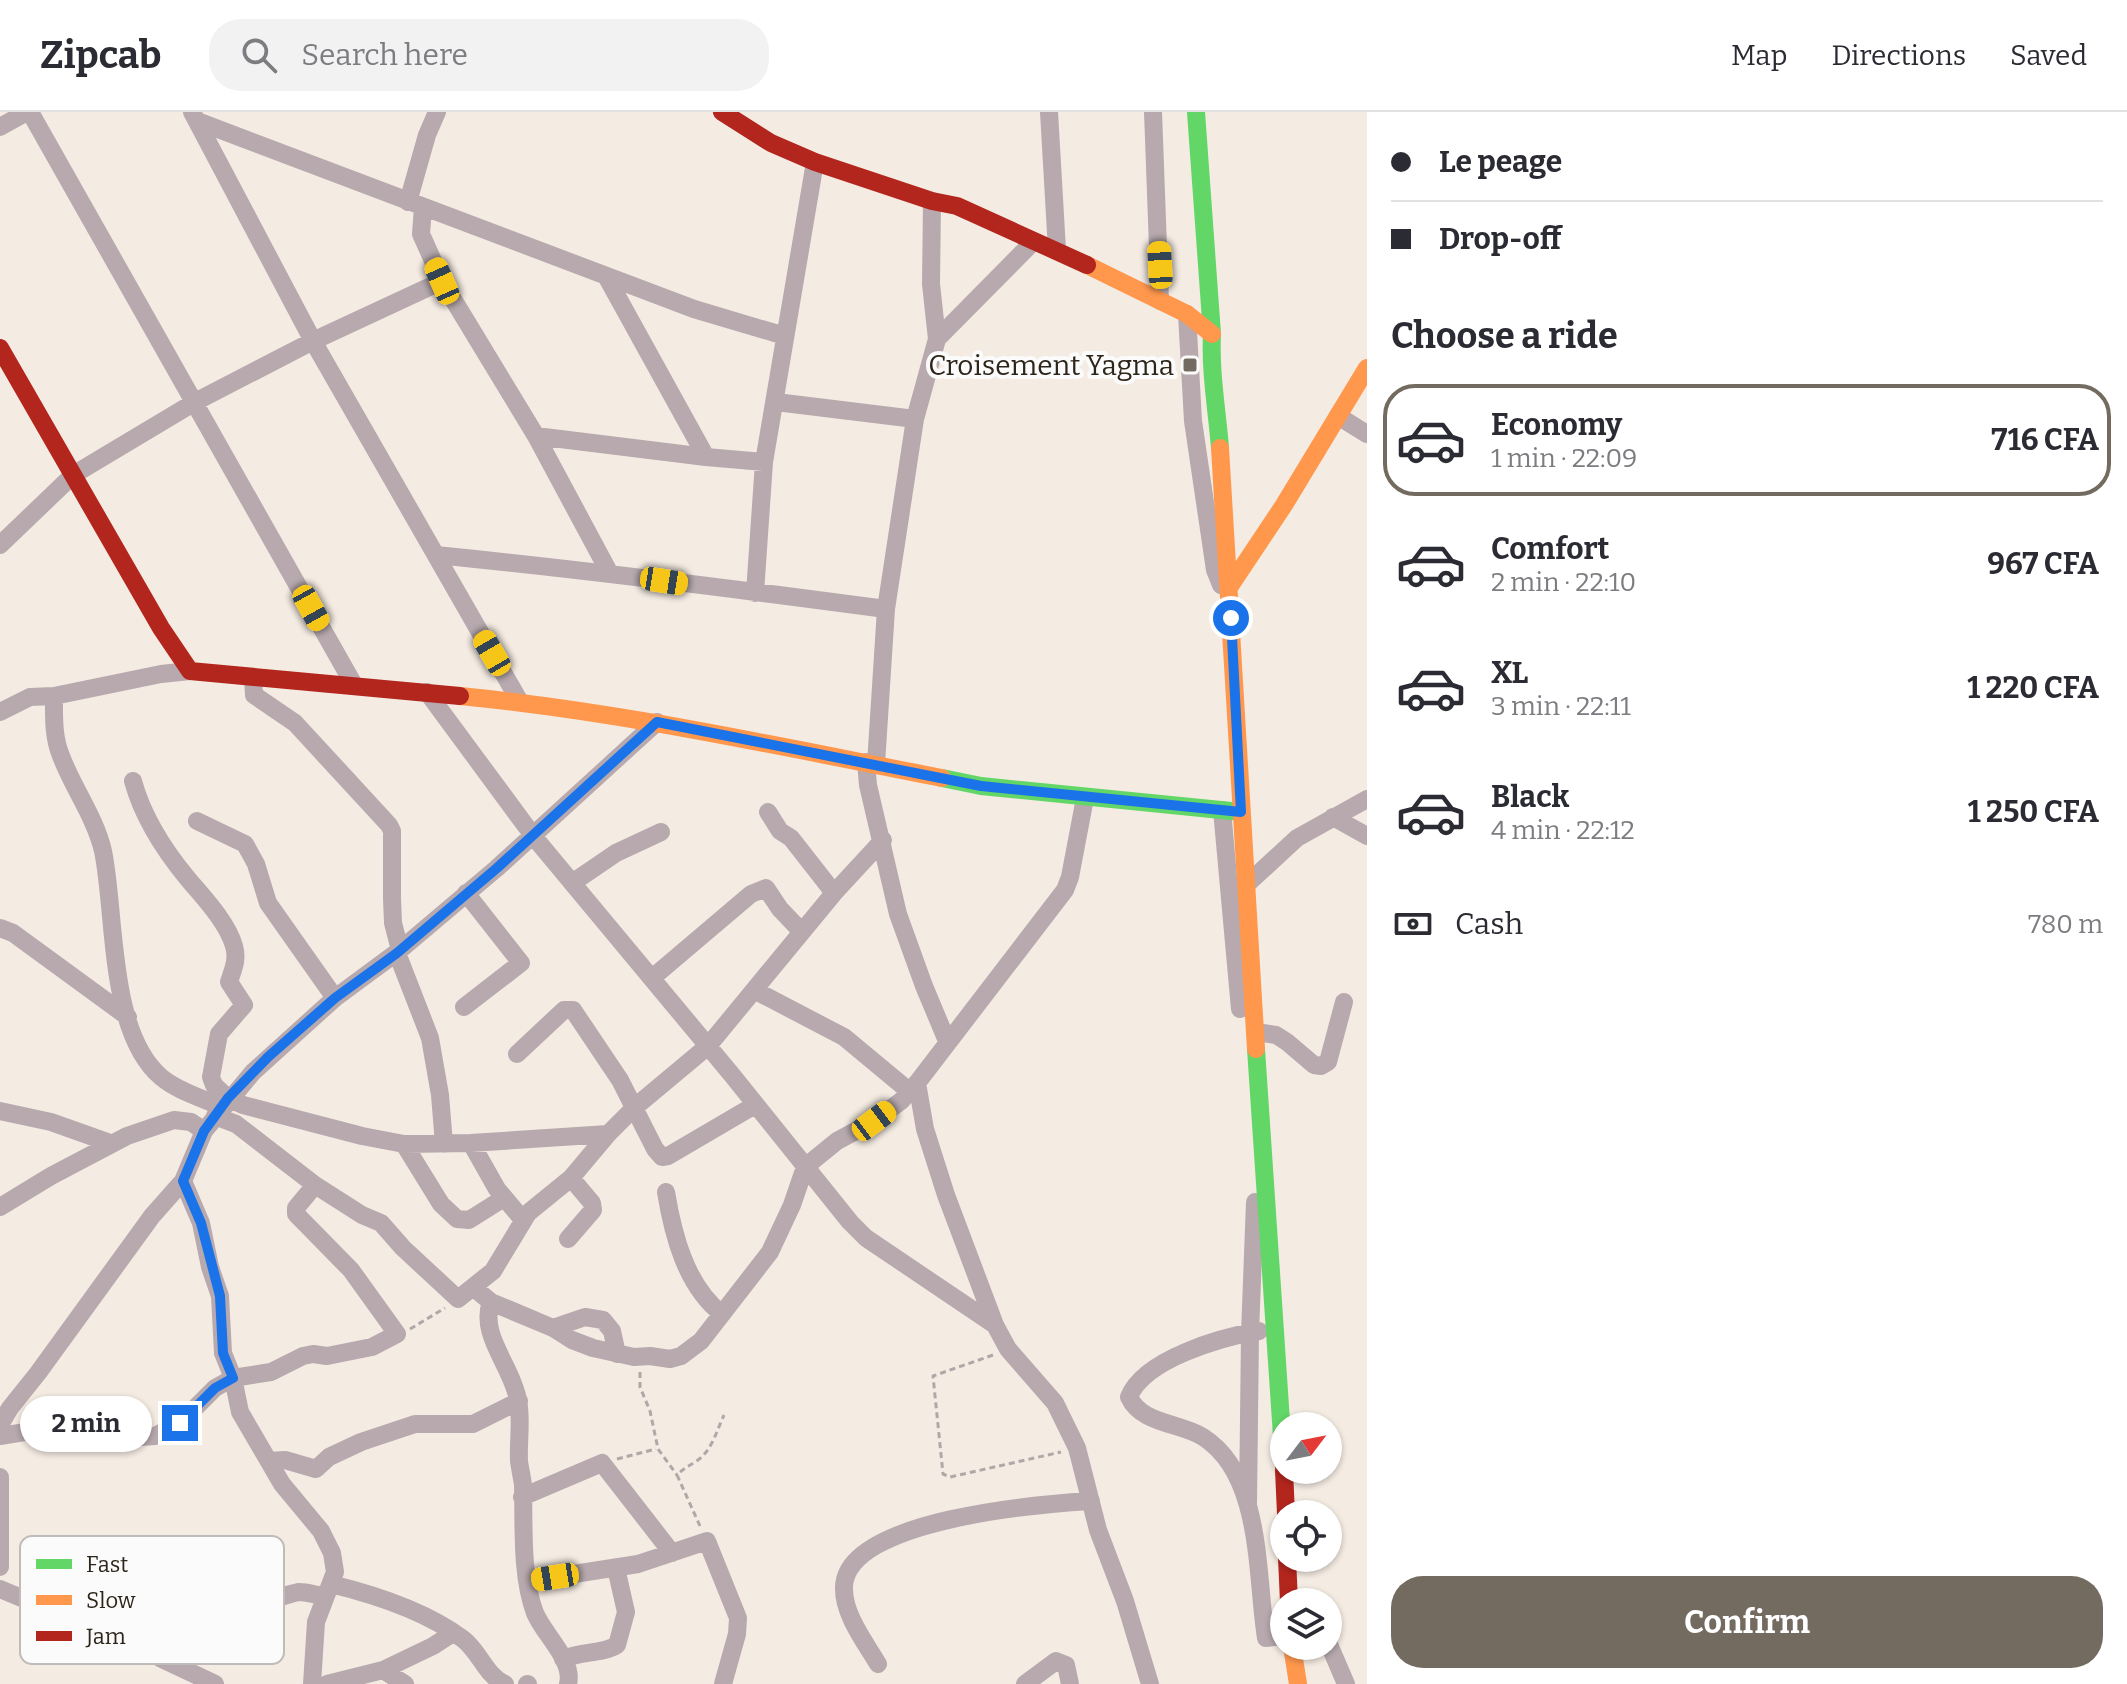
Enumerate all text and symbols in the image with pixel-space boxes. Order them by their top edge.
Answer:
search box [209,19,769,91]
text: Zipcab [40,32,161,78]
icon: search [237,33,281,77]
text: Search here [301,37,468,73]
text: Map [1731,39,1787,72]
text: Directions [1831,39,1966,72]
text: Saved [2010,39,2087,72]
text: Le peage [1439,144,1562,180]
text: Drop-off [1439,221,1561,257]
car [1147,240,1173,290]
car [421,254,463,308]
text: Choose a ride [1391,314,1618,358]
place label: Croisement Yagma [928,349,1174,382]
marker: Croisement Yagma [1181,356,1199,374]
icon: car [1395,404,1467,476]
text: Economy [1491,407,1622,443]
text: 716 CFA [1991,422,2099,458]
text: 1 min · 22:09 [1491,443,1637,474]
icon: car [1395,528,1467,600]
text: Comfort [1491,531,1609,567]
text: 967 CFA [1987,546,2099,582]
car [638,565,690,597]
text: 2 min · 22:10 [1491,567,1636,598]
car [289,581,333,635]
route start [1213,600,1249,636]
car [470,626,514,680]
icon: car [1395,652,1467,724]
text: XL [1491,655,1528,691]
text: 1 220 CFA [1967,670,2099,706]
text: 3 min · 22:11 [1491,691,1631,722]
icon: car [1395,776,1467,848]
text: Black [1491,779,1569,815]
text: 1 250 CFA [1968,794,2099,830]
text: 4 min · 22:12 [1491,815,1635,846]
icon: cash [1391,902,1435,946]
text: Cash [1455,906,1523,942]
text: 780 m [2028,909,2103,940]
car [848,1097,900,1145]
callout: 2 min [20,1395,152,1451]
route end [162,1405,198,1441]
text: 2 min [51,1408,121,1439]
north arrow [1270,1412,1342,1484]
map controls [1270,1412,1342,1660]
button: locate [1270,1500,1342,1572]
legend [20,1536,284,1664]
text: Fast [86,1551,128,1578]
car [529,1561,581,1593]
button: Confirm [1391,1576,2103,1668]
text: Slow [86,1587,136,1614]
button: layers [1270,1588,1342,1660]
text: Jam [85,1623,126,1650]

